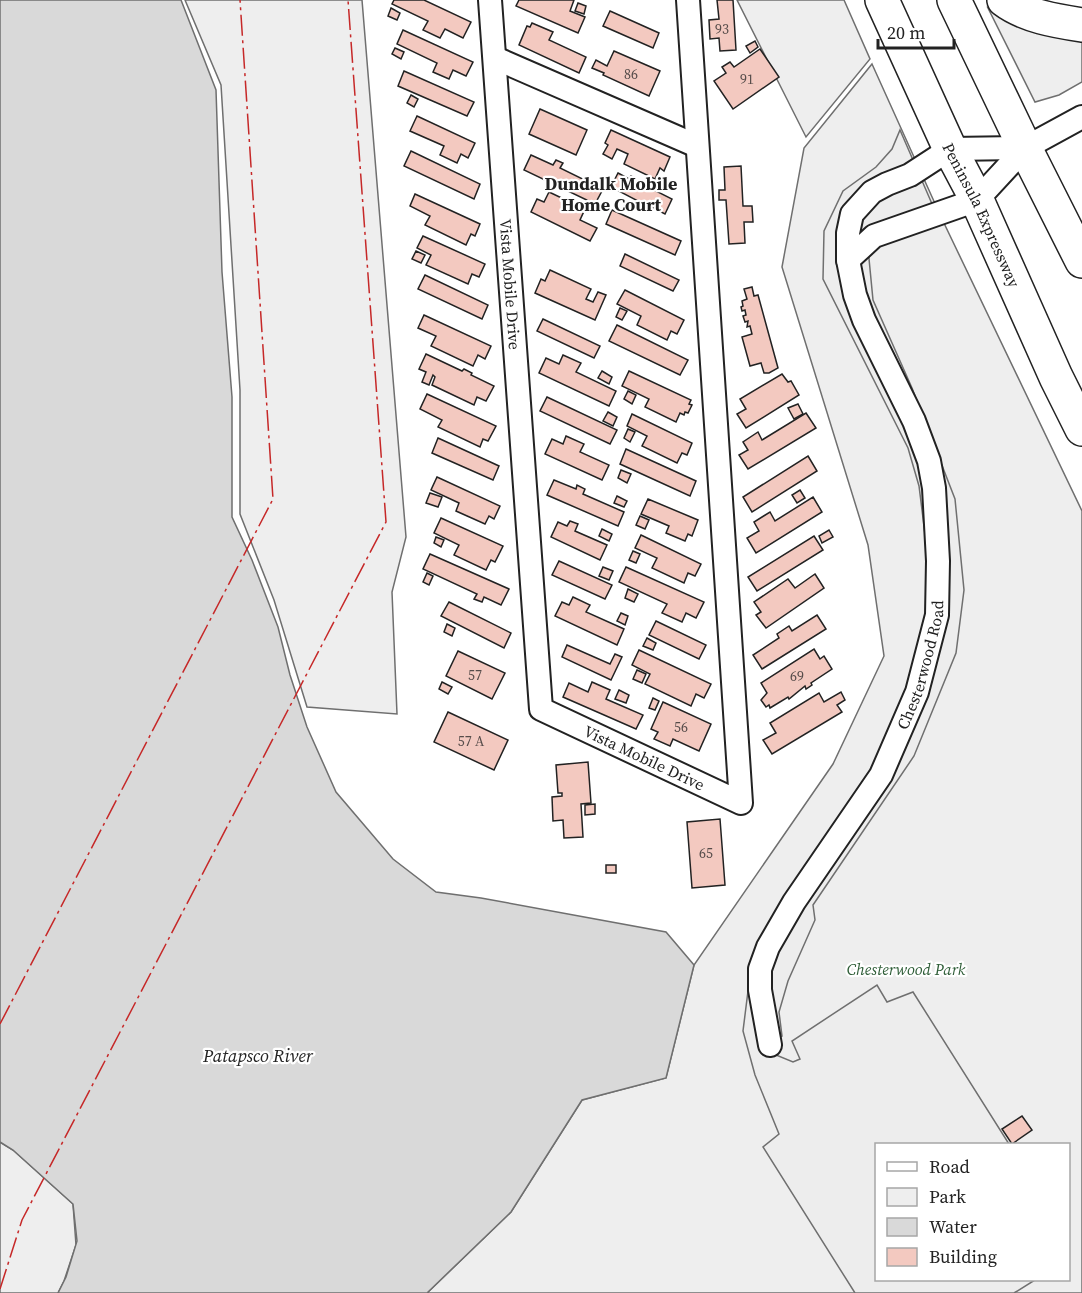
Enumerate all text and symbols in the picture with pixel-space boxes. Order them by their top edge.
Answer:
scale bar [878,12,954,50]
house number: 93 [715,19,729,39]
text: 20 m [887,20,925,45]
house number: 86 [624,64,638,84]
house number: 91 [740,69,754,89]
street label: Peninsula Expressway [938,139,1026,292]
district label: Dundalk Mobile Home Court [545,171,677,217]
street label: Vista Mobile Drive [495,218,526,350]
street label: Chesterwood Road [891,600,948,733]
house number: 57 [468,665,482,685]
house number: 69 [790,666,804,686]
house number: 56 [674,717,688,737]
street label: Vista Mobile Drive [580,720,708,795]
house number: 57 A [458,731,485,751]
house number: 65 [699,843,713,863]
park label: Chesterwood Park [847,958,966,980]
water label: Patapsco River [202,1043,314,1068]
legend [875,1143,1070,1281]
text: Road [929,1154,970,1179]
text: Park [929,1184,966,1209]
text: Water [929,1214,977,1239]
text: Building [929,1244,997,1269]

